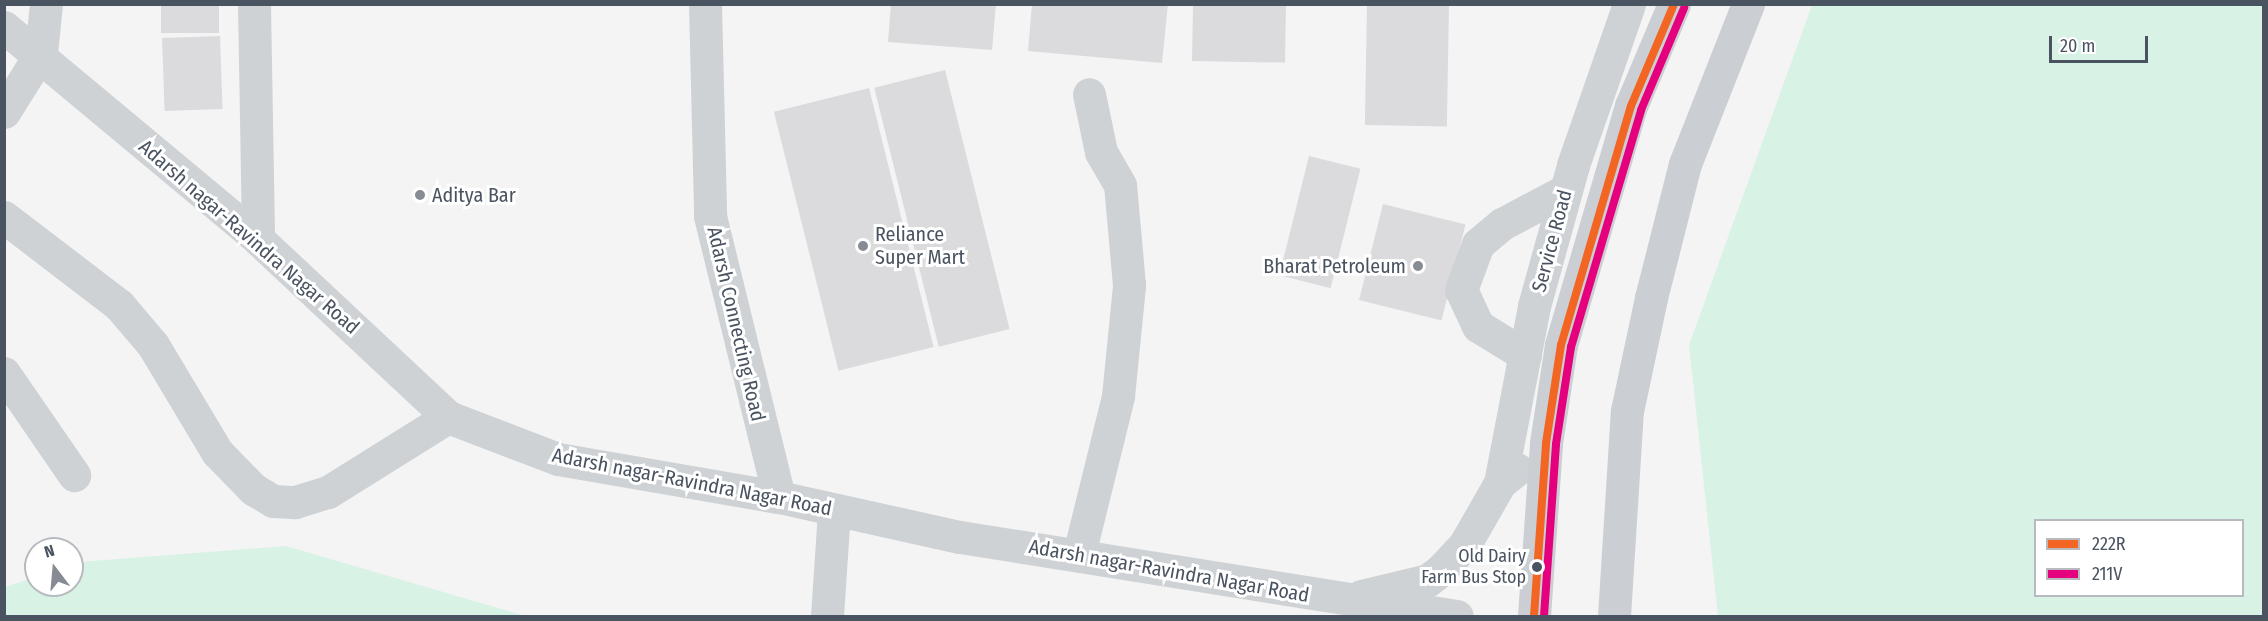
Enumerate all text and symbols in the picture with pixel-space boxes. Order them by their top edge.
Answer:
scale bar [2052,24,2151,62]
text: 20 m [2060,35,2095,57]
street label: Adarsh nagar-Ravindra Nagar Road [134,135,364,339]
place label: Aditya Bar [432,183,516,207]
street label: Service Road [1527,187,1577,295]
marker: Aditya Bar [413,188,427,202]
place label: Reliance Super Mart [875,222,965,269]
street label: Adarsh Connecting Road [702,224,770,424]
marker: Reliance Super Mart [856,239,870,253]
place label: Bharat Petroleum [1263,254,1406,278]
marker: Bharat Petroleum [1411,259,1425,273]
street label: Adarsh nagar-Ravindra Nagar Road [550,443,834,521]
legend [2034,519,2244,597]
text: 222R [2092,533,2126,555]
street label: Adarsh nagar-Ravindra Nagar Road [1027,535,1311,607]
north arrow [24,537,84,597]
text: N [42,541,57,562]
place label: Old Dairy Farm Bus Stop [1421,546,1526,588]
marker: Old Dairy Farm Bus Stop [1531,561,1543,573]
text: 211V [2092,563,2123,585]

